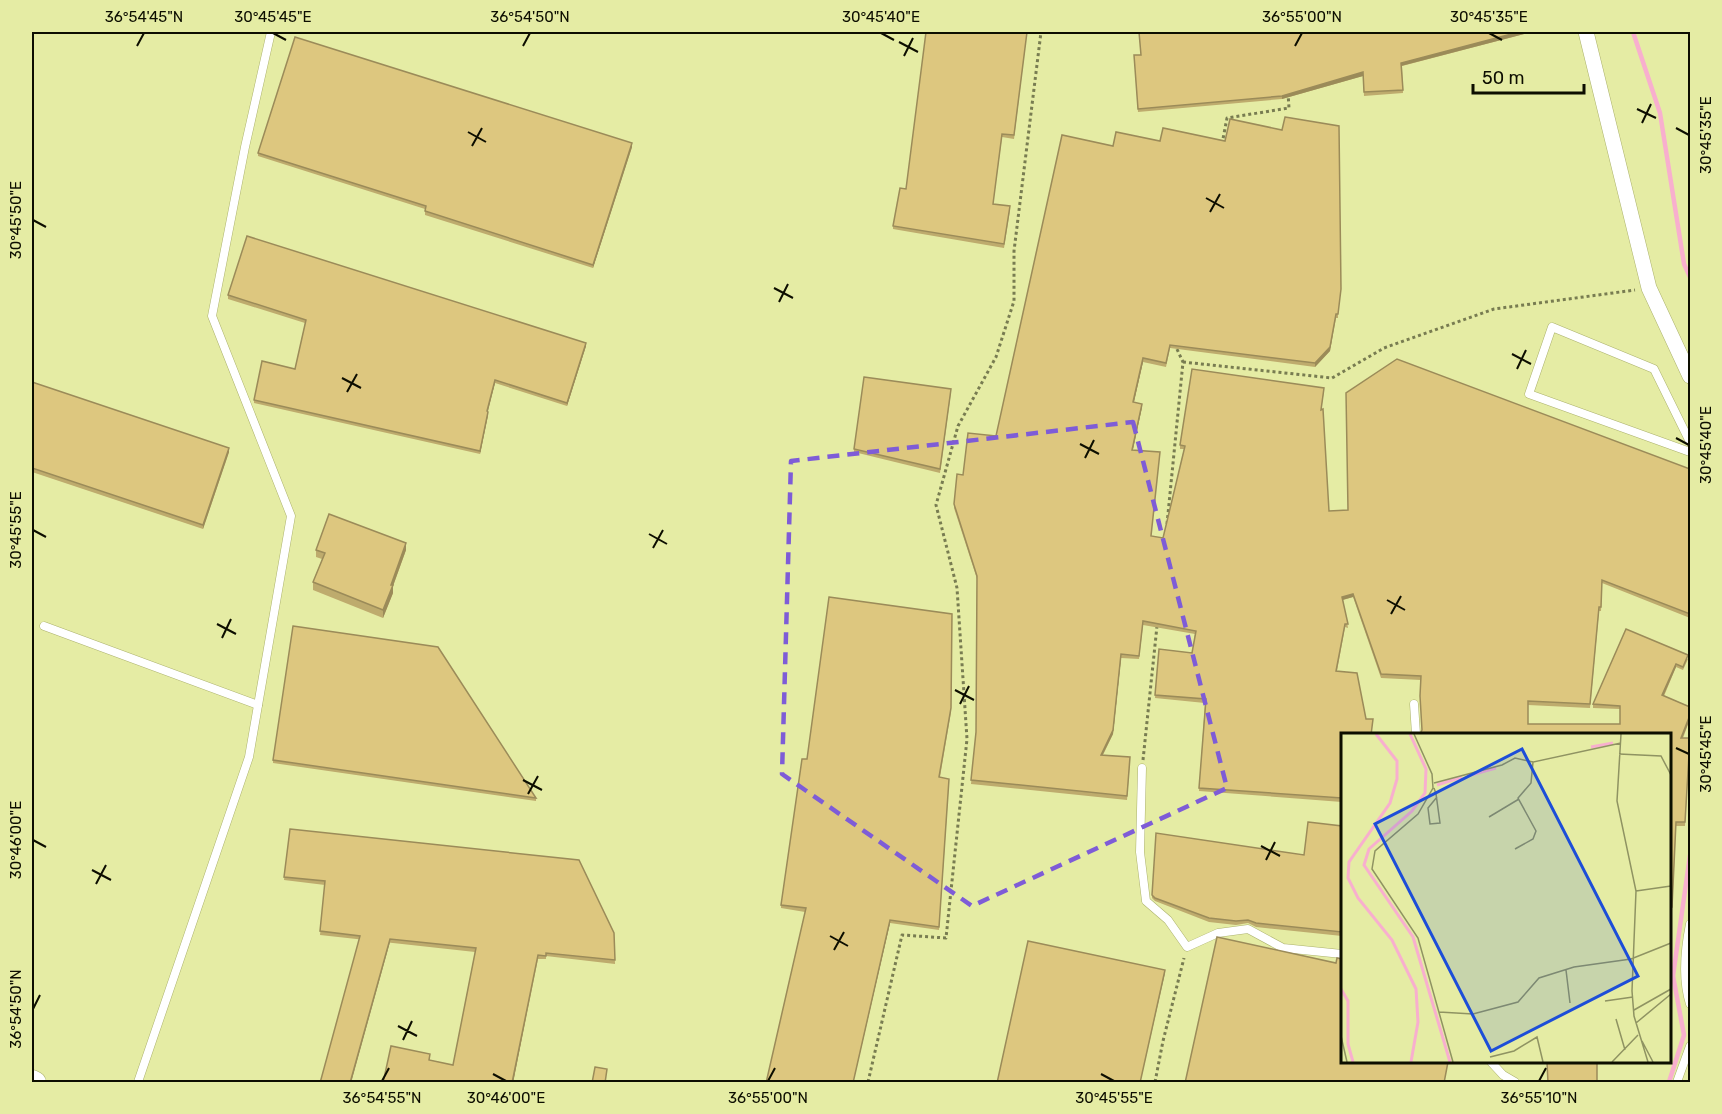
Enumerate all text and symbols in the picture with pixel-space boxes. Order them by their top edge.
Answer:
text: 36°54'45"N [105,8,183,26]
text: 30°45'45"E [234,8,312,26]
text: 36°54'50"N [490,8,570,26]
text: 30°45'40"E [842,8,920,26]
text: 36°55'00"N [1262,8,1342,26]
text: 30°45'35"E [1450,8,1528,26]
scale bar [1473,57,1584,95]
text: 50 m [1482,67,1525,89]
text: 30°45'35"E [1697,96,1715,174]
text: 30°45'50"E [7,181,25,259]
text: 30°45'40"E [1697,406,1715,484]
text: 30°45'55"E [7,491,25,569]
text: 30°45'45"E [1697,715,1715,793]
inset map [1341,733,1671,1063]
text: 30°46'00"E [7,801,25,879]
text: 36°54'50"N [7,969,25,1049]
text: 36°54'55"N [343,1089,421,1107]
text: 30°46'00"E [467,1089,545,1107]
text: 36°55'00"N [728,1089,808,1107]
text: 30°45'55"E [1075,1089,1153,1107]
text: 36°55'10"N [1501,1089,1577,1107]

